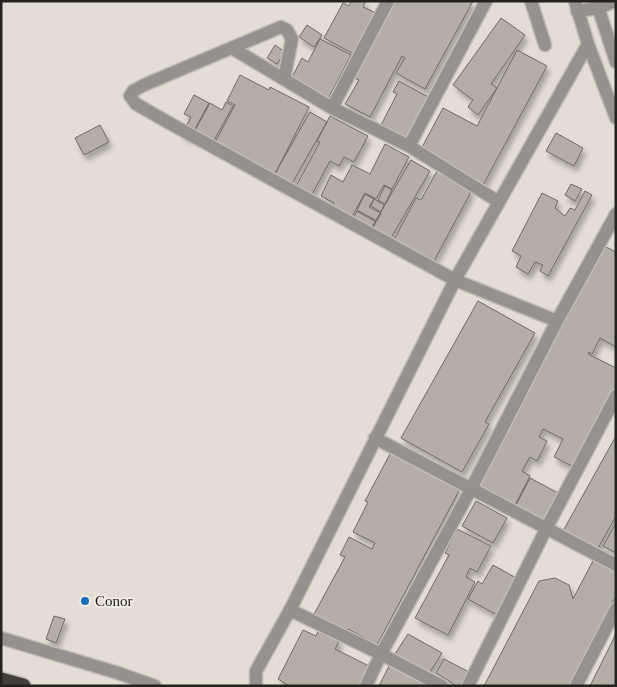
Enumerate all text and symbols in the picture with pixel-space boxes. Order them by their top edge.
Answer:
place label: Conor [95,593,133,609]
marker: Conor [79,595,91,607]

